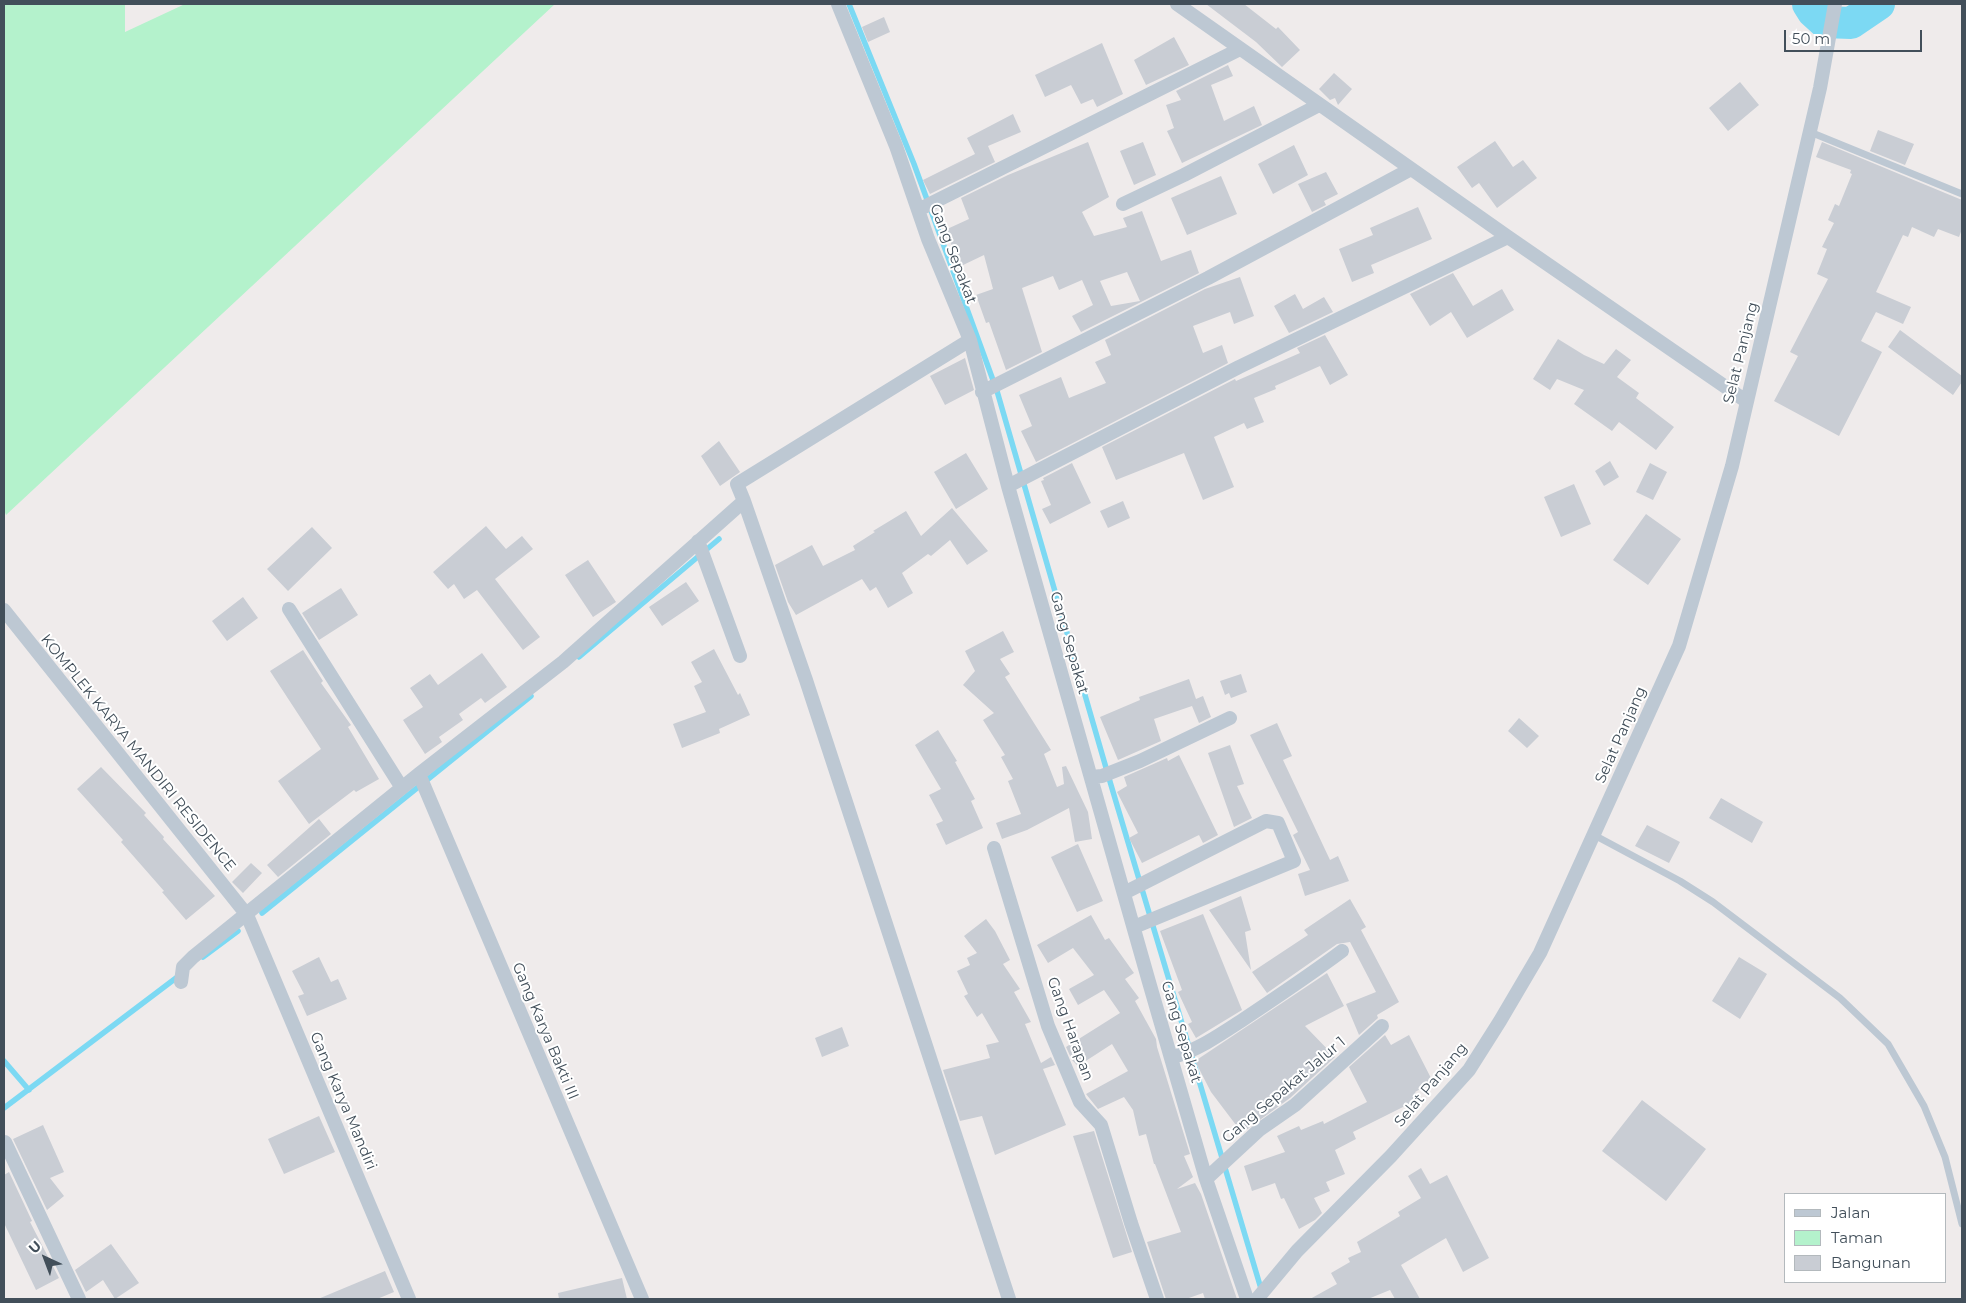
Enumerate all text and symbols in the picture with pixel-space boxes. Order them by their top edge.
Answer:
scale bar [1786,20,1924,52]
text: 50 m [1792,29,1830,48]
street label: Gang Sepakat [926,201,980,307]
street label: Selat Panjang [1720,300,1762,406]
street label: Gang Sepakat [1046,590,1092,696]
street label: KOMPLEK KARYA MANDIRI RESIDENCE [37,631,239,875]
street label: Selat Panjang [1592,684,1650,786]
street label: Gang Karya Bakti III [508,960,582,1102]
street label: Gang Harapan [1043,975,1097,1083]
street label: Gang Sepakat [1157,979,1205,1085]
street label: Gang Karya Mandiri [306,1029,380,1173]
street label: Gang Sepakat Jalur 1 [1219,1033,1349,1147]
street label: Selat Panjang [1391,1039,1471,1131]
legend [1784,1193,1946,1283]
text: Jalan [1831,1203,1870,1222]
text: Taman [1831,1228,1883,1247]
north arrow [20,1233,70,1283]
text: U [25,1237,45,1257]
text: Bangunan [1831,1253,1911,1272]

